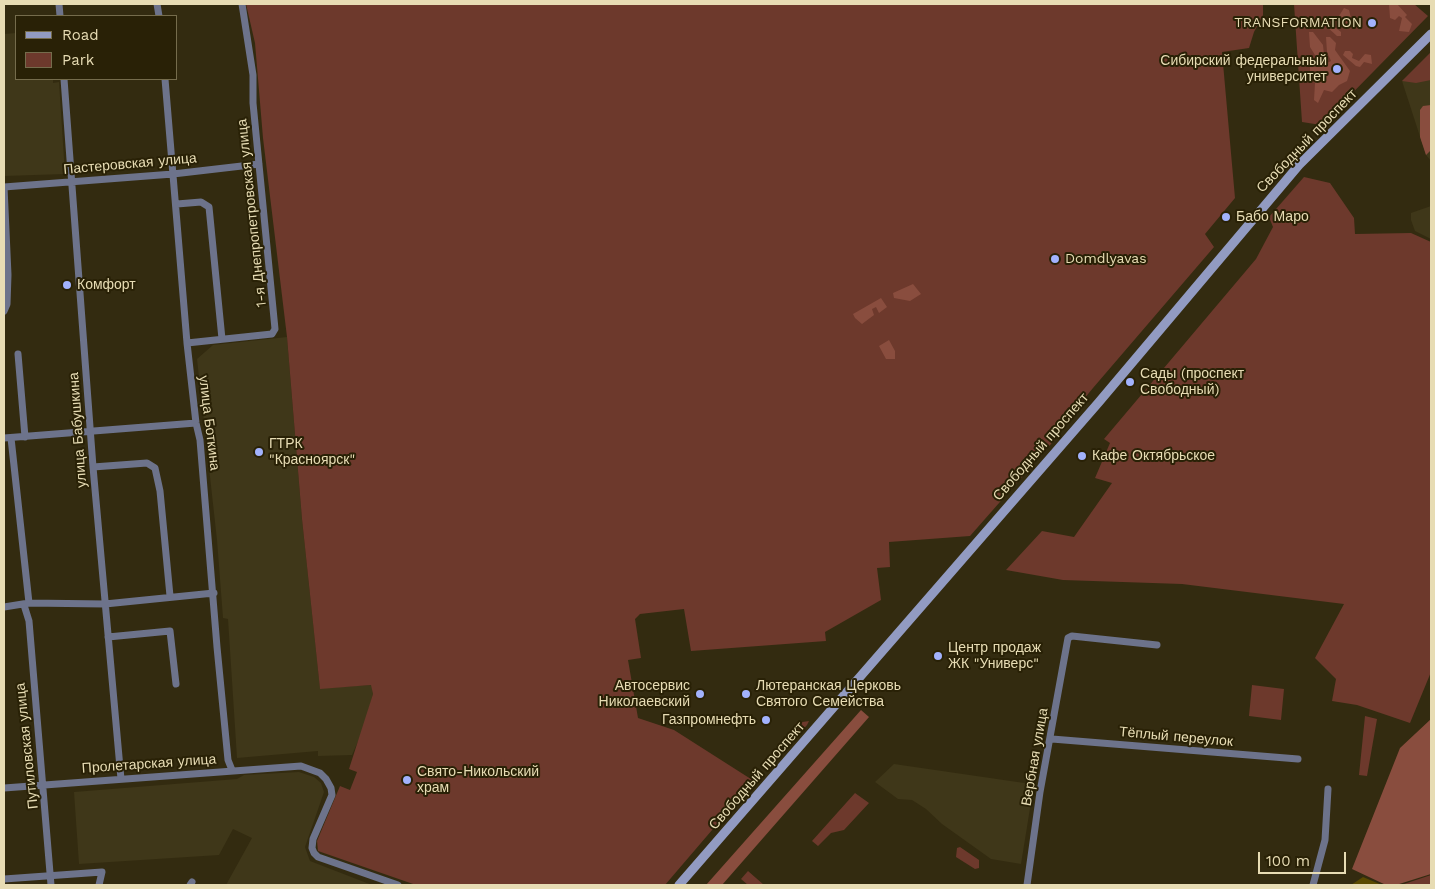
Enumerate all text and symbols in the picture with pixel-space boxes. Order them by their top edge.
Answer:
legend [15,15,178,80]
place label: TRANSFORMATION [1234,15,1362,31]
marker: TRANSFORMATION [1366,17,1378,29]
text: Road [62,26,99,44]
text: Park [62,51,94,69]
place label: Сибирский федеральный университет [1160,53,1327,85]
marker: Сибирский федеральный университет [1331,63,1343,75]
street label: Свободный проспект [1253,86,1361,196]
street label: 1-я Днепропетровская улица [234,118,270,308]
street label: Пастеровская улица [63,150,197,178]
place label: Бабо Маро [1236,209,1309,225]
marker: Бабо Маро [1220,211,1232,223]
place label: Domdlyavas [1065,251,1147,267]
marker: Domdlyavas [1049,253,1061,265]
place label: Комфорт [77,277,136,293]
marker: Комфорт [61,279,73,291]
place label: Сады (проспект Свободный) [1140,366,1244,398]
street label: улица Бабушкина [66,372,90,488]
street label: улица Боткина [195,374,223,472]
marker: Сады (проспект Свободный) [1124,376,1136,388]
street label: Свободный проспект [990,390,1092,504]
place label: ГТРК "Красноярск" [269,436,355,468]
marker: ГТРК "Красноярск" [253,446,265,458]
place label: Кафе Октябрьское [1092,448,1215,464]
marker: Кафе Октябрьское [1076,450,1088,462]
place label: Центр продаж ЖК "Универс" [948,640,1041,672]
marker: Центр продаж ЖК "Универс" [932,650,944,662]
place label: Автосервис Николаевский [599,678,690,710]
place label: Лютеранская Церковь Святого Семейства [756,678,901,710]
street label: Путиловская улица [12,682,42,810]
marker: Автосервис Николаевский [694,688,706,700]
marker: Лютеранская Церковь Святого Семейства [740,688,752,700]
street label: Вербная улица [1018,707,1052,807]
place label: Газпромнефть [662,712,756,728]
marker: Газпромнефть [760,714,772,726]
street label: Свободный проспект [706,719,808,833]
street label: Тёплый переулок [1118,724,1234,750]
street label: Пролетарская улица [81,751,217,777]
place label: Свято-Никольский храм [417,764,539,796]
marker: Свято-Никольский храм [401,774,413,786]
scale bar [1260,842,1348,874]
text: 100 m [1266,852,1310,870]

